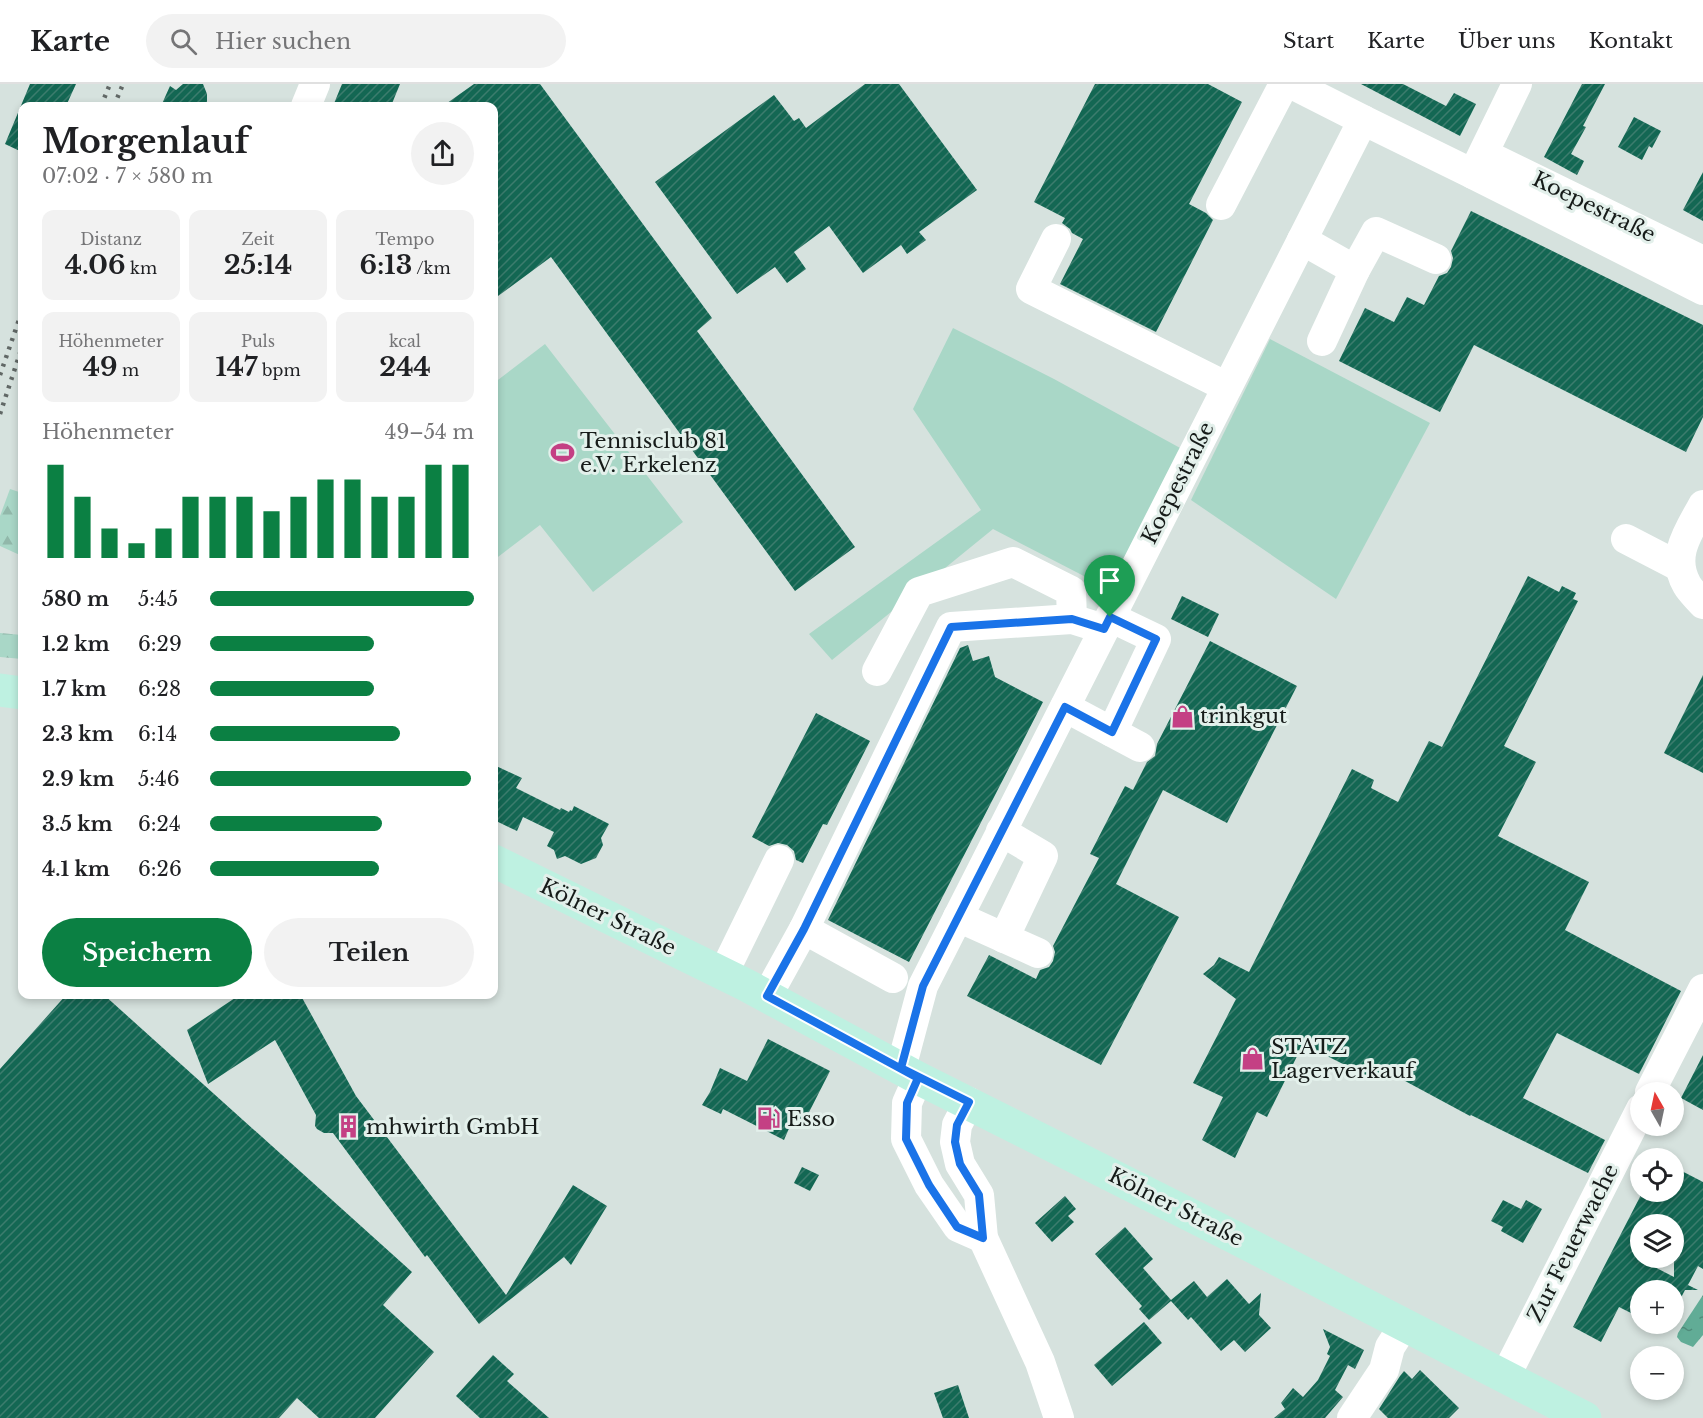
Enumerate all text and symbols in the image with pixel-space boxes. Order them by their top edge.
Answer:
search box [146,14,566,68]
text: Karte [30,24,110,59]
icon: search [167,25,200,58]
text: Hier suchen [215,28,351,55]
text: Start [1283,28,1334,54]
text: Karte [1367,28,1425,54]
text: Über uns [1458,28,1556,54]
text: Kontakt [1589,28,1673,54]
text: Morgenlauf [42,121,249,162]
button: share [411,122,474,185]
text: 07:02 · 7 × 580 m [42,164,213,188]
street label: Koepestraße [1528,166,1660,248]
text: Distanz [80,229,142,249]
text: Zeit [242,229,275,249]
text: Tempo [376,229,434,249]
text: 4.06 [65,249,126,281]
text: 25:14 [224,249,292,281]
text: 6:13 [359,249,412,281]
text: km [126,258,157,278]
text: /km [412,258,451,278]
text: Höhenmeter [58,331,164,351]
text: Puls [241,331,275,351]
text: kcal [389,331,421,351]
text: 49 [83,351,118,383]
text: 147 [215,351,257,383]
text: 244 [379,351,431,383]
text: m [118,360,139,380]
text: bpm [257,360,301,380]
street label: Koepestraße [1136,418,1220,548]
text: Höhenmeter [42,420,174,444]
text: 49–54 m [385,420,474,444]
place label: Tennisclub 81 e.V. Erkelenz [580,428,726,478]
sports icon: Tennisclub 81 e.V. Erkelenz [549,440,575,466]
pin [1084,555,1135,617]
icon: arrive [1093,564,1126,597]
text: 580 m [42,587,109,611]
text: 5:45 [138,587,178,611]
text: 1.2 km [42,632,110,656]
text: 6:29 [138,632,182,656]
text: 1.7 km [42,677,107,701]
text: 6:28 [138,677,181,701]
shop icon: trinkgut [1169,703,1195,729]
place label: trinkgut [1200,703,1287,729]
text: 2.3 km [42,722,114,746]
text: 6:14 [138,722,177,746]
text: 2.9 km [42,767,114,791]
text: 5:46 [138,767,180,791]
text: 3.5 km [42,812,113,836]
text: 6:24 [138,812,181,836]
text: 4.1 km [42,857,110,881]
text: 6:26 [138,857,182,881]
street label: Kölner Straße [536,873,680,961]
button: Speichern [42,918,252,987]
button: Teilen [264,918,474,987]
place label: STATZ Lagerverkauf [1271,1034,1416,1084]
shop icon: STATZ Lagerverkauf [1240,1046,1266,1072]
north arrow [1630,1082,1684,1136]
map controls [1630,1082,1684,1400]
fuel station icon: Esso [756,1106,782,1132]
place label: Esso [787,1106,835,1132]
building icon: mhwirth GmbH [335,1114,361,1140]
place label: mhwirth GmbH [366,1114,539,1140]
button: locate [1630,1148,1684,1202]
street label: Zur Feuerwache [1522,1160,1624,1326]
street label: Kölner Straße [1104,1162,1248,1252]
button: layers [1630,1214,1684,1268]
button: + [1630,1280,1684,1334]
button: − [1630,1346,1684,1400]

